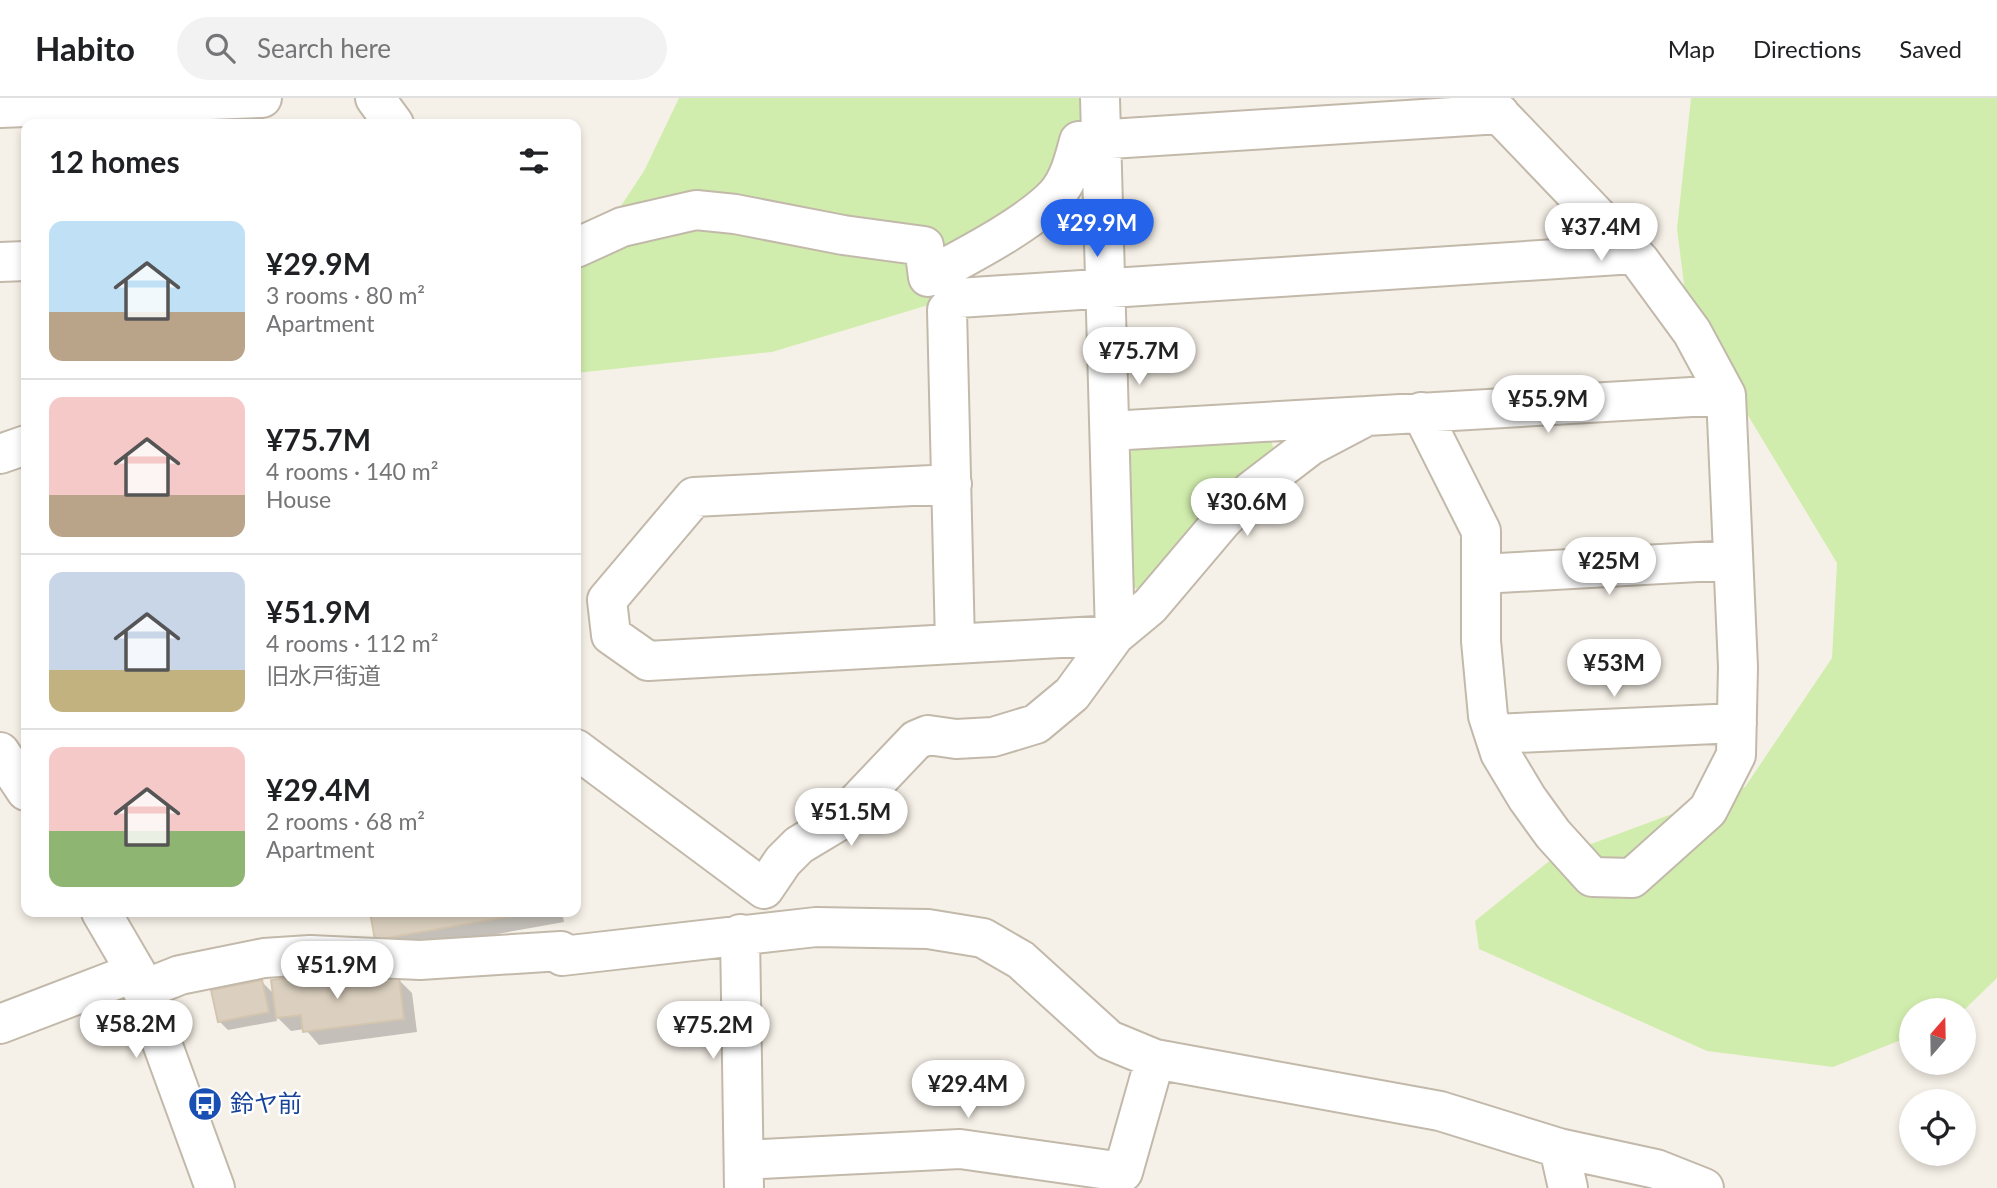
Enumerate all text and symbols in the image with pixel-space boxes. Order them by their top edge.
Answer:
search box [177,17,667,80]
text: Habito [35,28,135,68]
icon: search [201,29,239,67]
text: Search here [257,32,391,64]
text: Map [1668,34,1715,63]
text: Directions [1753,34,1861,63]
text: Saved [1899,34,1962,63]
icon: filters [515,142,553,180]
text: 12 homes [49,143,180,179]
pin: ¥29.9M [1040,200,1154,259]
pin: ¥37.4M [1544,204,1658,263]
text: ¥29.9M [1057,208,1137,236]
text: ¥37.4M [1561,212,1641,240]
text: ¥29.9M [266,245,371,281]
icon: home [105,249,189,333]
text: 3 rooms · 80 m² [266,281,425,309]
text: Apartment [266,309,374,337]
pin: ¥75.7M [1082,328,1196,387]
text: ¥75.7M [1099,336,1179,364]
pin: ¥55.9M [1491,376,1605,435]
text: ¥55.9M [1508,384,1588,412]
text: ¥75.7M [266,421,371,457]
icon: home [105,425,189,509]
text: 4 rooms · 140 m² [266,457,438,485]
pin: ¥30.6M [1190,478,1304,538]
text: House [266,485,331,513]
text: ¥30.6M [1207,487,1287,515]
pin: ¥25M [1568,538,1650,597]
text: ¥25M [1578,546,1640,574]
text: ¥51.9M [266,593,371,629]
icon: home [105,600,189,684]
text: 4 rooms · 112 m² [266,629,438,657]
pin: ¥53M [1573,640,1655,699]
text: ¥53M [1583,648,1645,676]
text: 旧水戸街道 [266,661,381,689]
text: ¥29.4M [266,771,371,807]
icon: home [105,775,189,859]
pin: ¥51.5M [794,788,908,848]
text: ¥51.5M [811,797,891,825]
text: 2 rooms · 68 m² [266,807,425,835]
text: Apartment [266,835,374,863]
pin: ¥51.9M [280,942,394,1001]
text: ¥51.9M [297,950,377,978]
north arrow [1899,998,1976,1074]
map controls [1899,998,1976,1166]
pin: ¥58.2M [79,1000,193,1060]
pin: ¥75.2M [656,1002,770,1061]
text: ¥58.2M [96,1009,176,1037]
text: ¥75.2M [673,1010,753,1038]
pin: ¥29.4M [911,1060,1025,1120]
text: ¥29.4M [928,1069,1008,1097]
bus stop icon: 鈴ヤ前 [186,1085,224,1123]
place label: 鈴ヤ前 [230,1088,302,1117]
button: locate [1899,1089,1976,1166]

